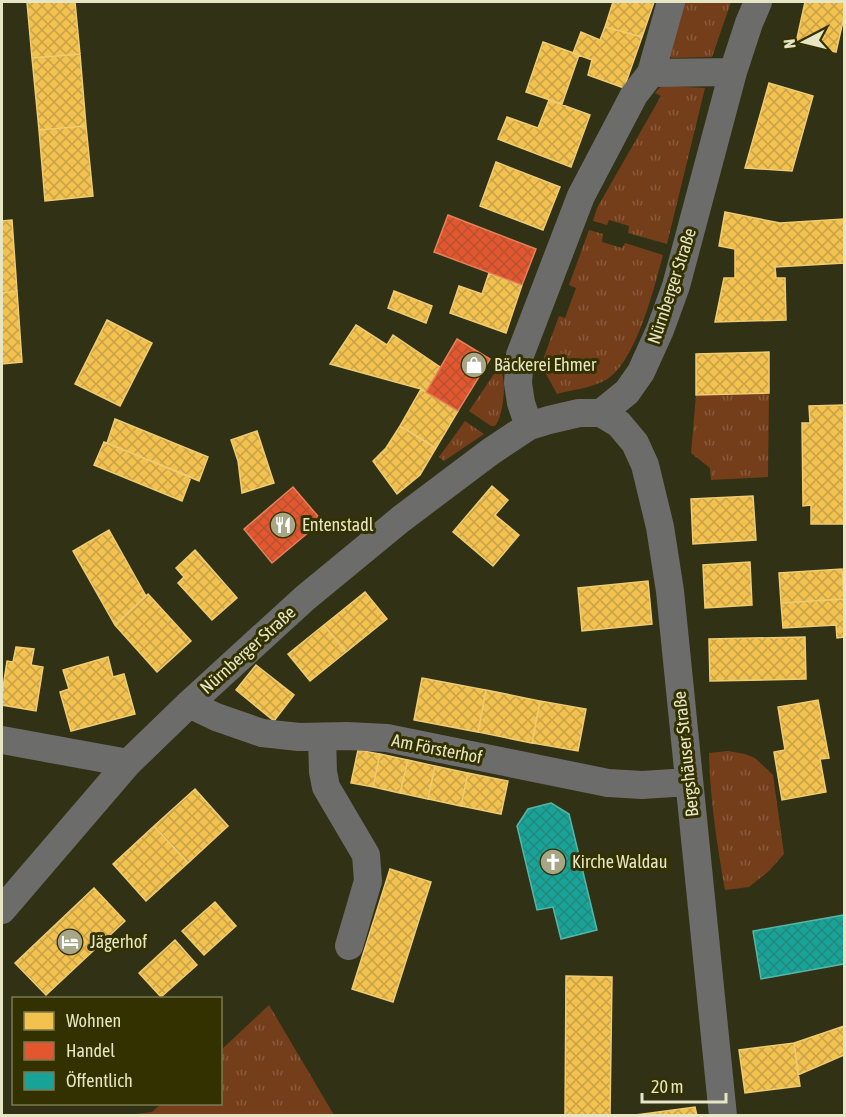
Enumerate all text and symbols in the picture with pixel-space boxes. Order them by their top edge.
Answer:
north arrow [774,12,834,72]
text: N [780,38,799,50]
street label: Nürnberger Straße [643,225,700,347]
shop icon: Bäckerei Ehmer [459,350,489,380]
place label: Bäckerei Ehmer [494,354,597,375]
restaurant icon: Entenstadl [268,510,298,540]
place label: Entenstadl [302,514,374,535]
street label: Nürnberger Straße [196,601,300,698]
street label: Bergshäuser Straße [668,690,703,818]
street label: Am Försterhof [390,729,484,768]
church icon: Kirche Waldau [538,847,568,877]
place label: Kirche Waldau [572,851,667,872]
hotel icon: Jägerhof [55,927,85,957]
place label: Jägerhof [90,931,147,952]
legend [12,997,222,1105]
text: Wohnen [66,1010,121,1031]
text: Handel [66,1040,115,1061]
scale bar [642,1066,726,1104]
text: Öffentlich [66,1070,133,1091]
text: 20 m [651,1076,683,1097]

